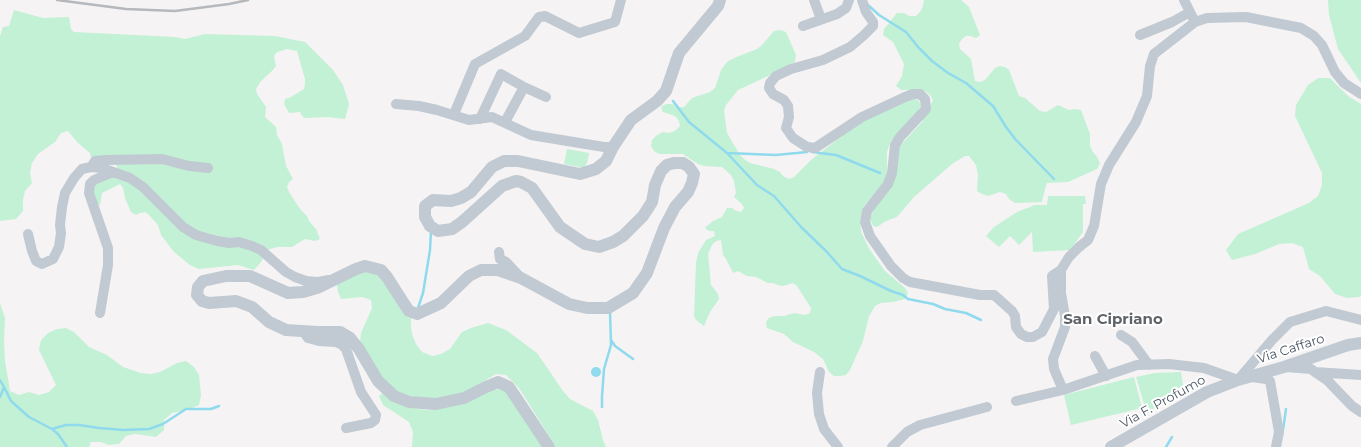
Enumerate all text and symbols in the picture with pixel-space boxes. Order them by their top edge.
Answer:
district label: San Cipriano [1063,311,1163,329]
street label: Via Caffaro [1255,331,1327,367]
street label: Via F. Profumo [1118,372,1208,432]

